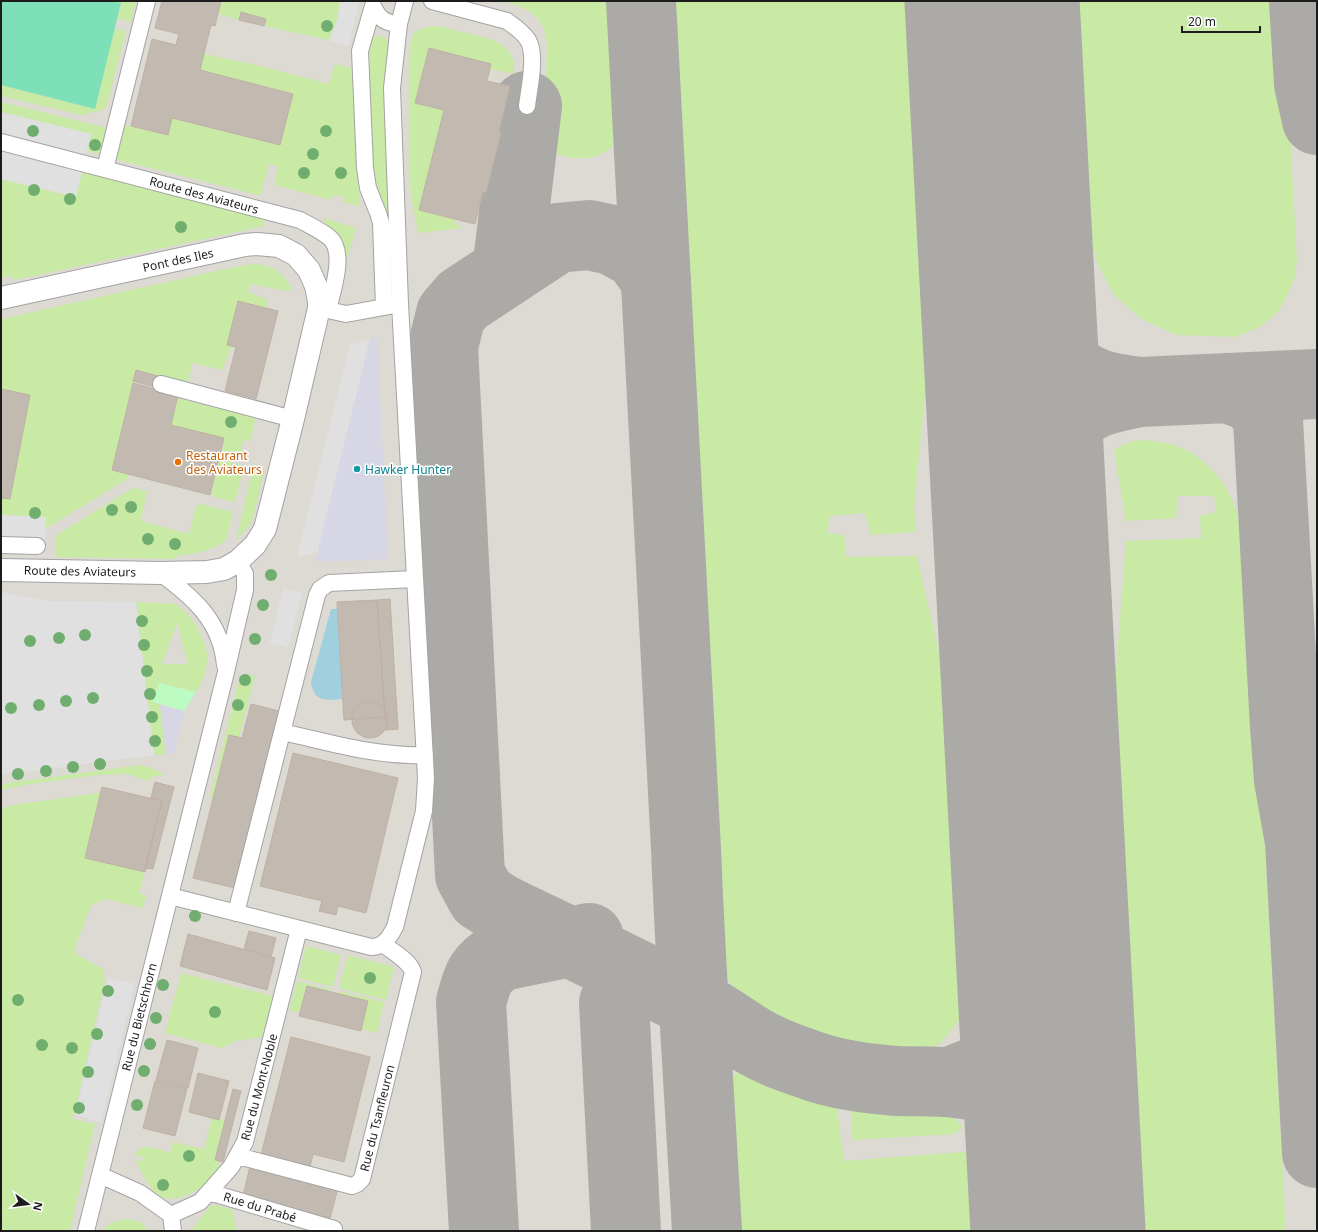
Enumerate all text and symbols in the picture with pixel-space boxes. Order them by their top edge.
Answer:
scale bar [1182,8,1260,34]
text: 20 m [1188,13,1216,30]
street label: Route des Aviateurs [148,172,261,218]
street label: Pont des Iles [141,244,215,276]
place label: Restaurant des Aviateurs [186,447,262,478]
marker: Restaurant des Aviateurs [173,457,183,467]
place label: Hawker Hunter [365,461,451,478]
marker: Hawker Hunter [352,464,362,474]
street label: Route des Aviateurs [24,562,136,580]
street label: Rue du Bietschhorn [117,961,161,1073]
street label: Rue du Mont-Noble [237,1031,282,1142]
street label: Rue du Tsanfleuron [356,1063,398,1173]
north arrow [8,1184,48,1224]
street label: Rue du Prabé [221,1188,299,1226]
text: N [30,1200,47,1213]

